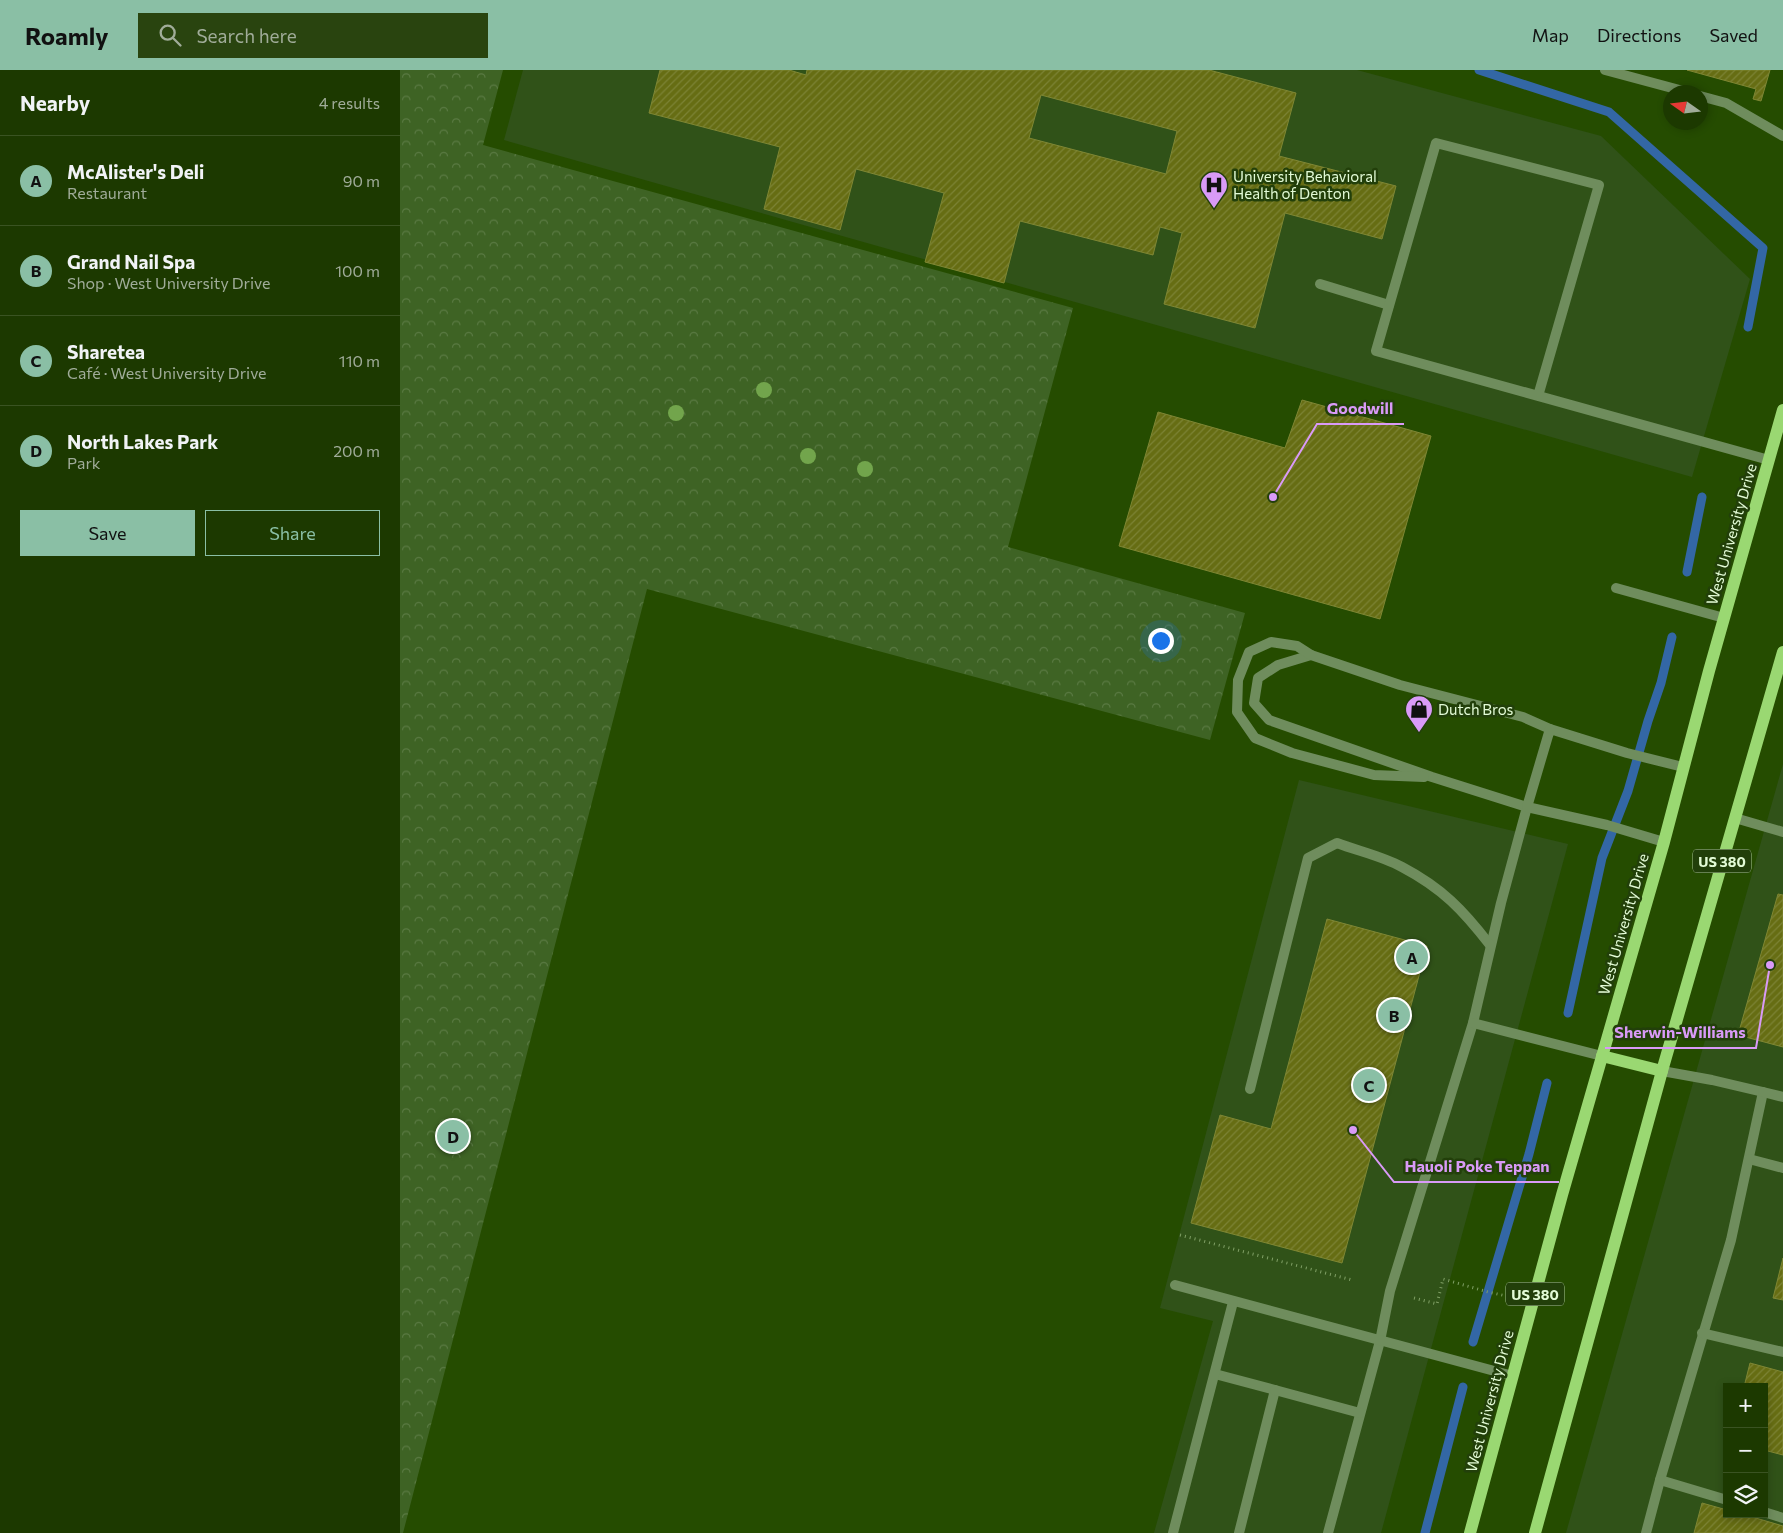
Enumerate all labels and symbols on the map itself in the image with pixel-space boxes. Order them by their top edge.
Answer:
north arrow [1663,85,1708,130]
place label: University Behavioral Health of Denton [1233,167,1377,202]
hospital icon: University Behavioral Health of Denton [1199,170,1229,209]
callout: Goodwill [1317,393,1404,424]
text: Goodwill [1327,398,1393,417]
street label: West University Drive [1702,461,1760,607]
your location [1148,628,1174,654]
shop icon: Dutch Bros [1404,694,1434,733]
place label: Dutch Bros [1438,700,1514,718]
road number: US 380 [1693,849,1751,872]
street label: West University Drive [1594,851,1652,997]
pin: A [1396,938,1428,976]
pin: B [1378,996,1410,1034]
callout: Sherwin-Williams [1605,1017,1756,1048]
text: Sherwin-Williams [1614,1022,1746,1041]
pin: C [1353,1066,1385,1104]
pin: D [437,1117,469,1155]
callout: Hauoli Poke Teppan [1394,1151,1559,1182]
text: Hauoli Poke Teppan [1404,1156,1550,1175]
road number: US 380 [1506,1282,1564,1306]
street label: West University Drive [1461,1328,1517,1474]

